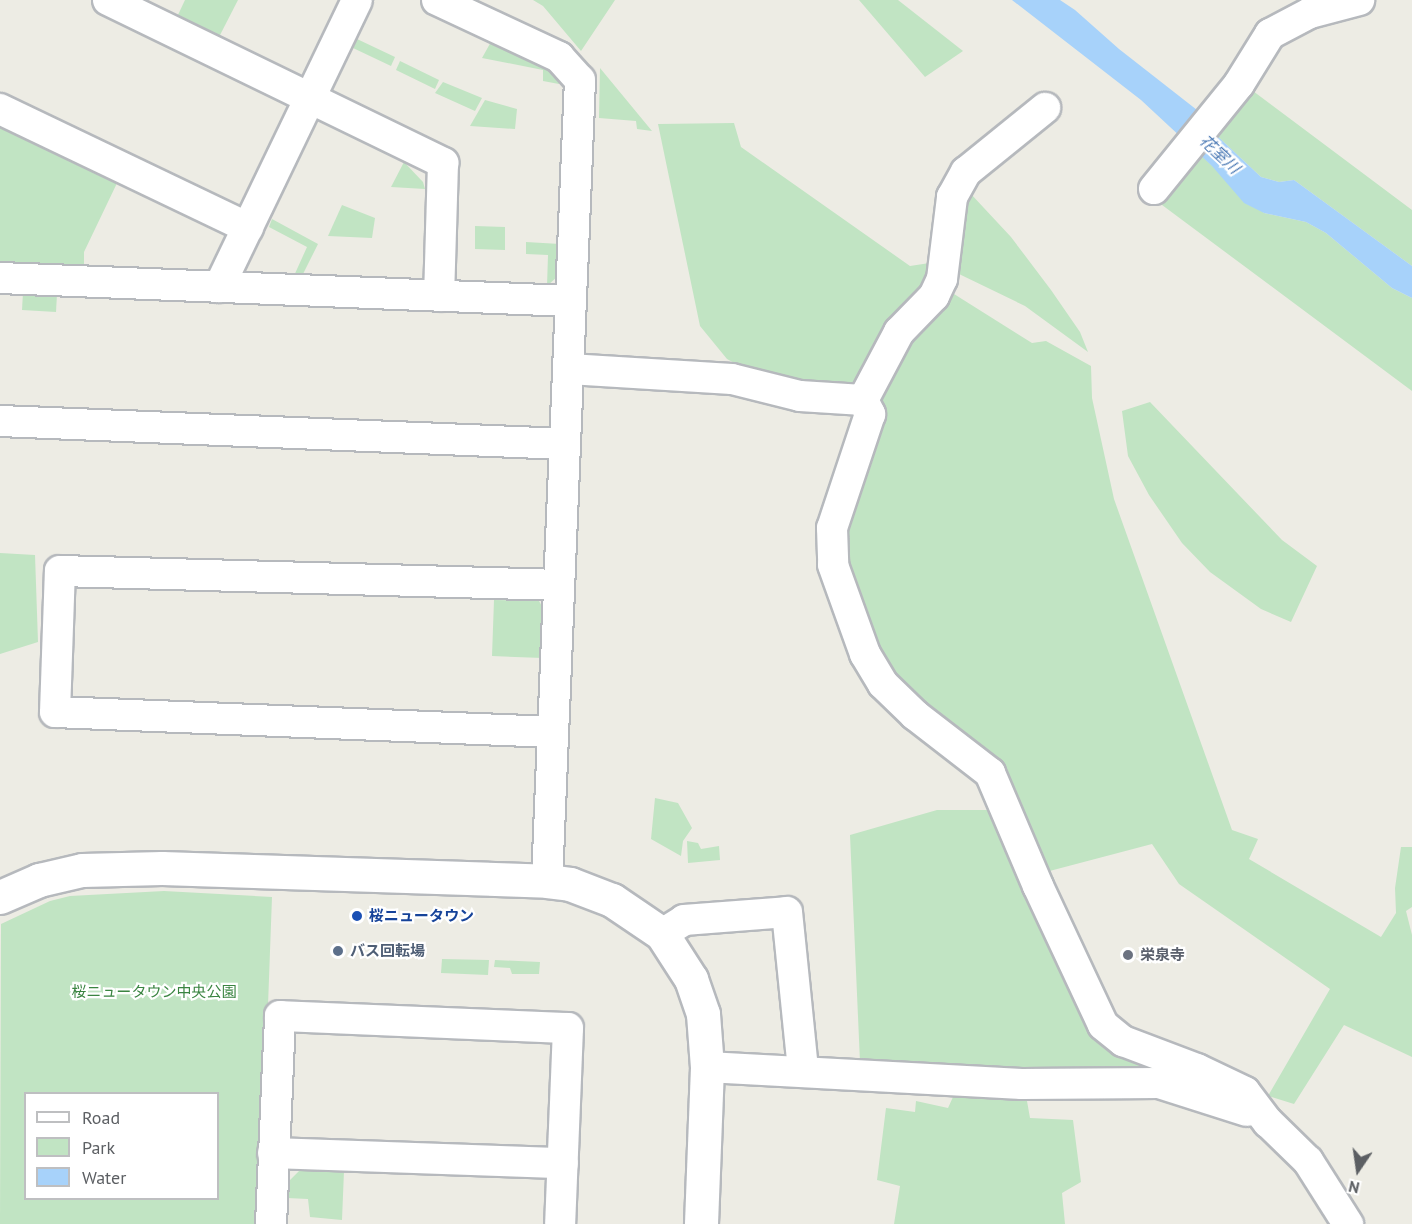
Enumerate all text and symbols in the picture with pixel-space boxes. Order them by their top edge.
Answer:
water label: 花室川 [1196,131,1244,177]
place label: 桜ニュータウン [369,907,474,925]
marker: 桜ニュータウン [350,909,364,923]
place label: バス回転場 [350,942,425,960]
marker: バス回転場 [331,944,345,958]
place label: 栄泉寺 [1140,946,1185,964]
marker: 栄泉寺 [1121,948,1135,962]
park label: 桜ニュータウン中央公園 [72,983,236,1001]
legend [24,1092,219,1200]
text: Road [82,1106,120,1129]
text: Park [82,1136,115,1159]
north arrow [1328,1140,1388,1200]
text: Water [82,1166,126,1189]
text: N [1347,1177,1361,1198]

